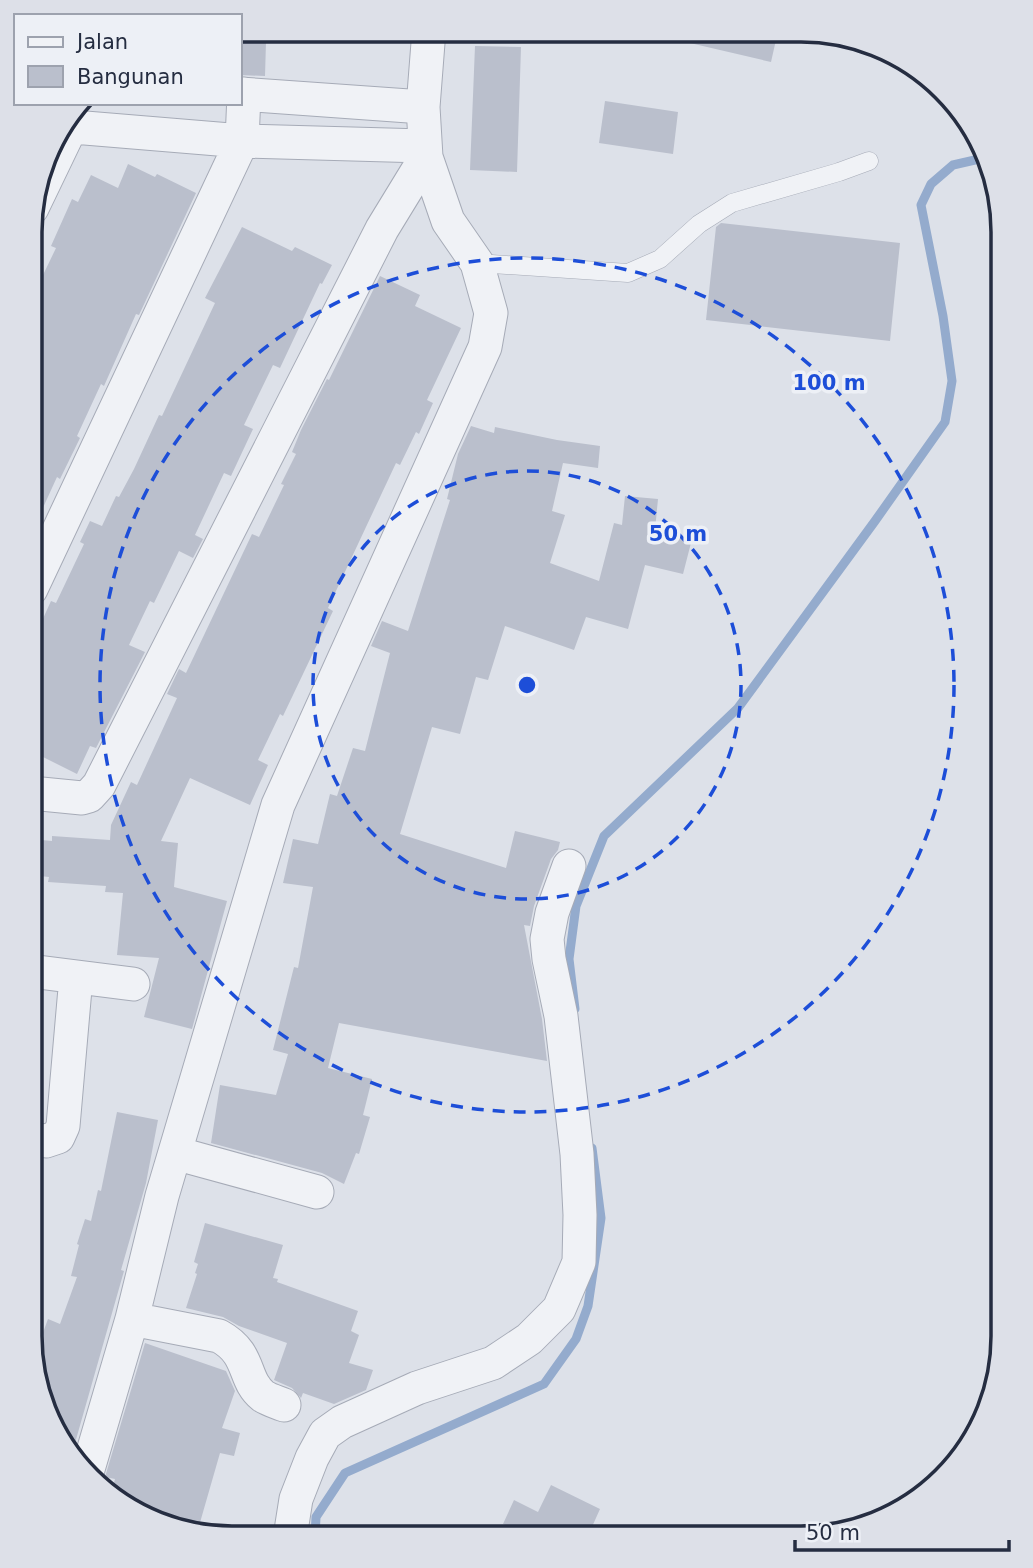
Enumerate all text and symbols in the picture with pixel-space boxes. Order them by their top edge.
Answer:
legend [14,14,242,105]
text: Jalan [75,30,128,54]
text: Bangunan [77,65,184,89]
text: 100 m [792,371,866,395]
text: 50 m [649,522,707,546]
centre of rings [515,673,539,697]
scale bar [795,1508,1009,1552]
text: 50 m [806,1521,860,1545]

